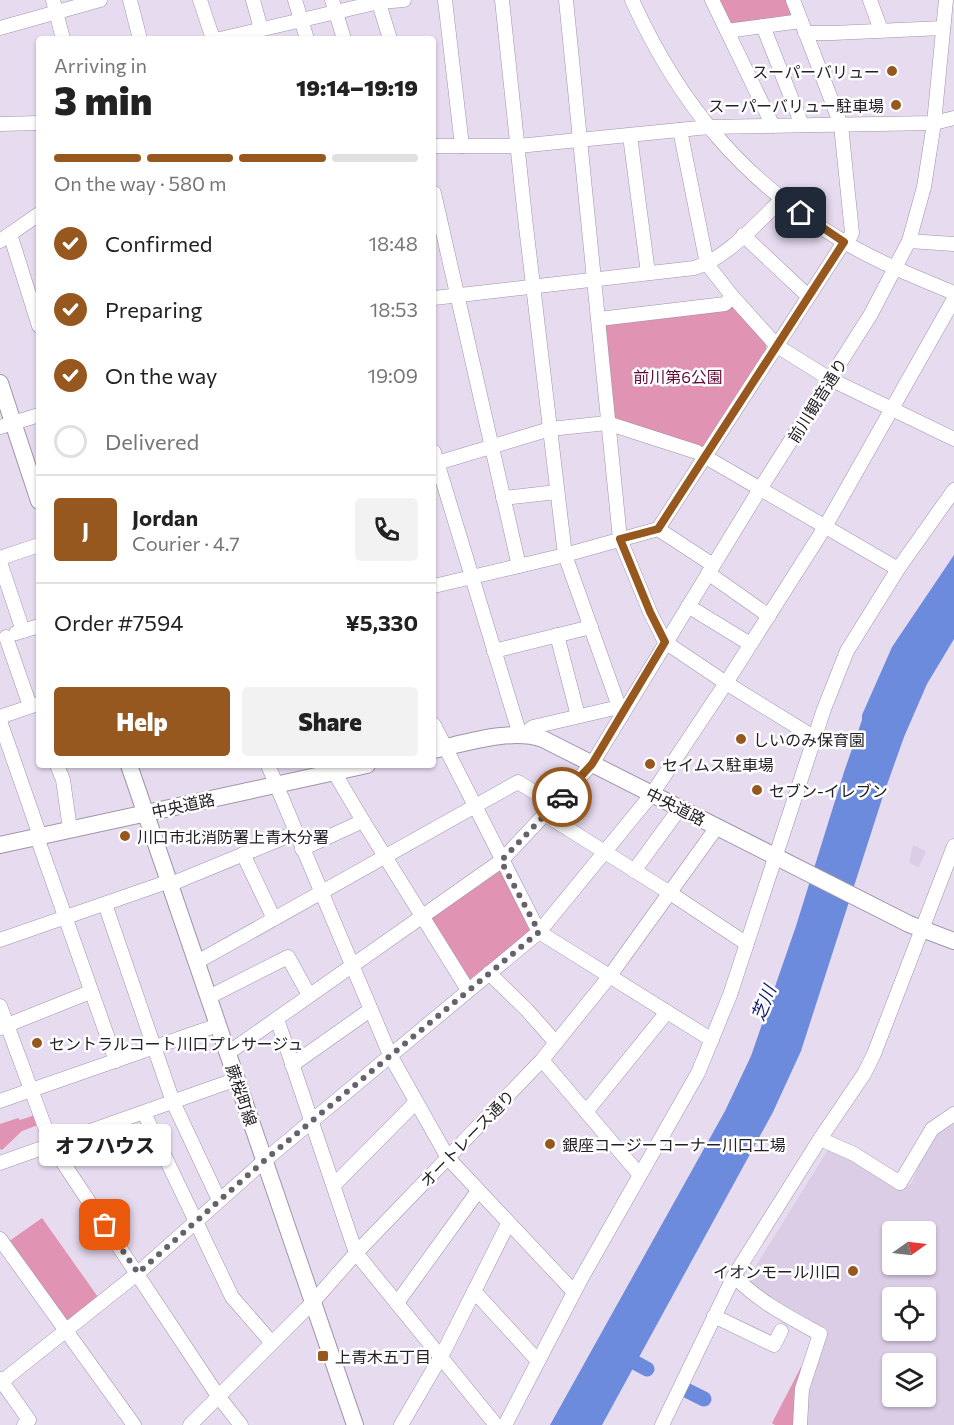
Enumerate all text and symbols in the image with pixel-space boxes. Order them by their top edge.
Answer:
text: Arriving in [54,53,147,77]
place label: スーパーバリュー [752,62,880,81]
marker: スーパーバリュー [885,64,899,78]
text: 19:14–19:19 [296,74,418,101]
text: 3 min [54,75,152,123]
place label: スーパーバリュー駐車場 [708,96,884,115]
marker: スーパーバリュー駐車場 [889,98,903,112]
text: On the way · 580 m [54,171,226,195]
pin [775,187,826,238]
icon: home [784,196,817,229]
icon: check [54,227,87,260]
text: Confirmed [105,230,212,257]
text: 18:48 [368,231,418,255]
icon: check [54,293,87,326]
text: Preparing [105,296,202,323]
text: 18:53 [370,297,418,321]
street label: 前川観音通り [784,354,850,446]
icon: check [54,359,87,392]
text: On the way [105,362,217,389]
text: 19:09 [367,363,418,387]
park label: 前川第6公園 [633,367,723,386]
text: Delivered [105,428,199,455]
button: phone [355,498,418,561]
text: Jordan [132,504,198,531]
text: J [82,516,89,543]
text: Courier · 4.7 [132,531,240,555]
text: Order #7594 [54,609,183,636]
text: ¥5,330 [346,609,418,636]
button: Help [54,687,230,756]
button: Share [242,687,418,756]
place label: しいのみ保育園 [753,730,865,749]
marker: しいのみ保育園 [734,732,748,746]
place label: セイムス駐車場 [662,755,774,774]
marker: セイムス駐車場 [643,757,657,771]
courier [532,767,592,827]
icon: car [546,781,579,814]
place label: セブン-イレブン [769,781,888,800]
street label: 中央道路 [643,783,709,829]
marker: セブン-イレブン [750,783,764,797]
street label: 中央道路 [150,789,216,821]
place label: 川口市北消防署上青木分署 [137,827,329,846]
marker: 川口市北消防署上青木分署 [118,829,132,843]
water label: 芝川 [746,980,781,1024]
place label: セントラルコート川口プレサージュ [49,1034,303,1053]
marker: セントラルコート川口プレサージュ [30,1036,44,1050]
street label: 蕨桜町線 [223,1062,261,1128]
street label: オートレース通り [416,1086,518,1190]
callout: オフハウス [39,1123,171,1165]
text: オフハウス [55,1133,155,1157]
place label: 銀座コージーコーナー川口工場 [562,1135,786,1154]
marker: 銀座コージーコーナー川口工場 [543,1137,557,1151]
pin [79,1199,130,1250]
icon: bag [88,1208,121,1241]
north arrow [882,1221,936,1275]
map controls [882,1221,936,1407]
place label: イオンモール川口 [713,1262,841,1281]
marker: イオンモール川口 [846,1264,860,1278]
button: locate [882,1287,936,1341]
place label: 上青木五丁目 [335,1347,431,1366]
marker: 上青木五丁目 [316,1349,330,1363]
button: layers [882,1353,936,1407]

